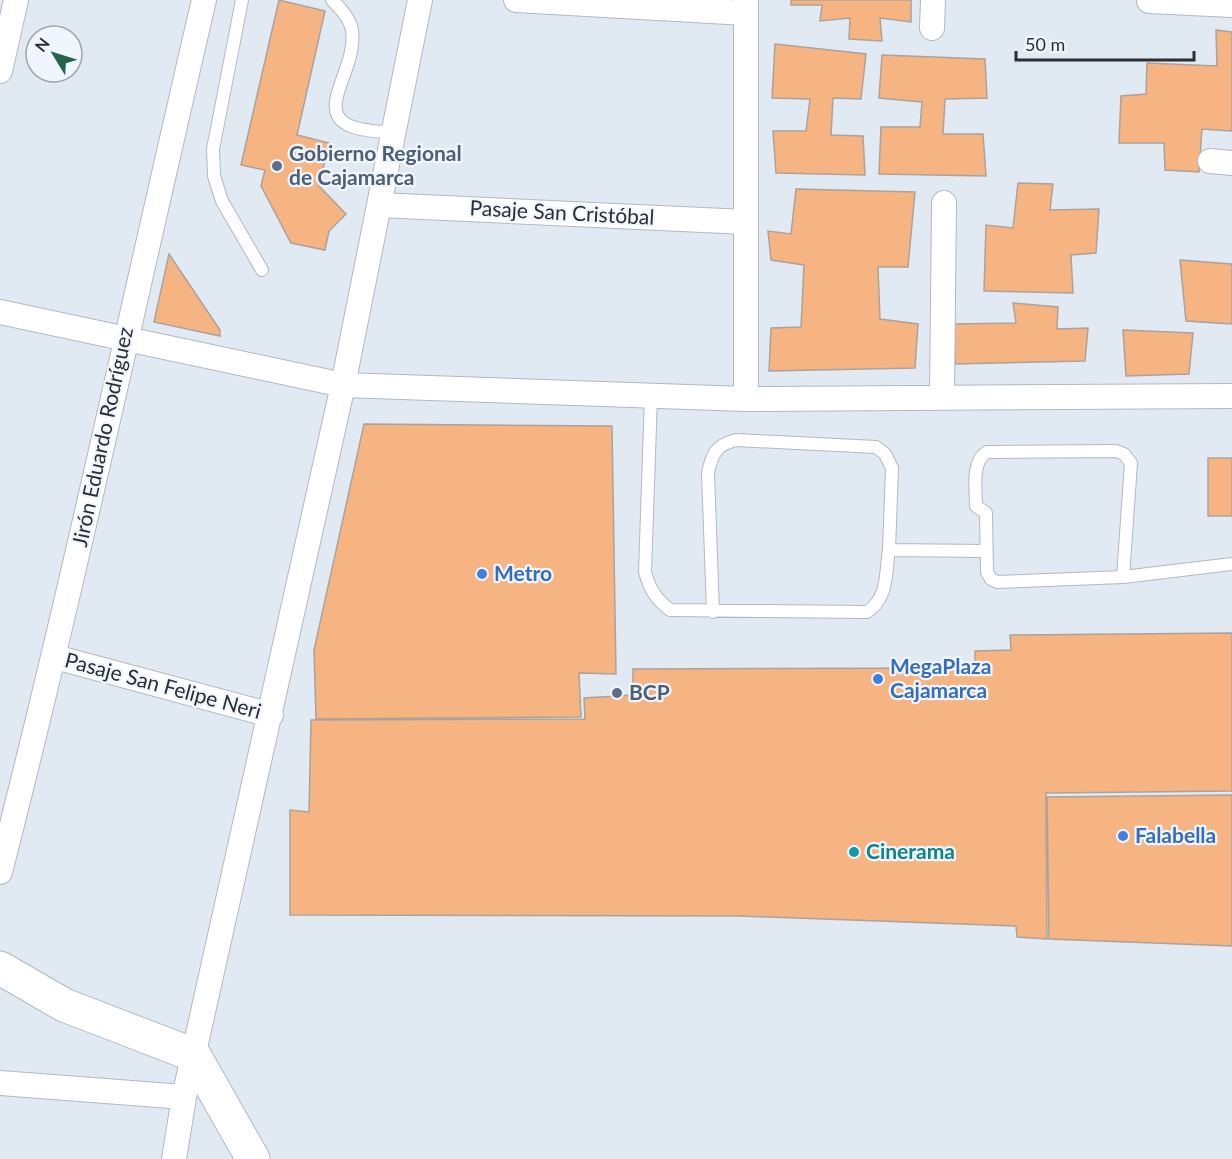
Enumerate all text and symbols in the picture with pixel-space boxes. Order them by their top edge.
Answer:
north arrow [24,24,84,84]
scale bar [1016,24,1194,62]
text: 50 m [1025,33,1065,55]
text: N [31,34,53,55]
place label: Gobierno Regional de Cajamarca [289,140,462,189]
marker: Gobierno Regional de Cajamarca [270,159,284,173]
street label: Pasaje San Cristóbal [469,194,655,229]
street label: Jirón Eduardo Rodríguez [66,325,137,549]
place label: Metro [494,560,552,585]
marker: Metro [475,567,489,581]
street label: Pasaje San Felipe Neri [62,646,264,723]
place label: MegaPlaza Cajamarca [890,653,991,702]
marker: MegaPlaza Cajamarca [871,672,885,686]
place label: BCP [629,679,670,704]
marker: BCP [610,686,624,700]
place label: Falabella [1135,822,1216,847]
marker: Falabella [1116,829,1130,843]
place label: Cinerama [866,838,955,863]
marker: Cinerama [847,845,861,859]

